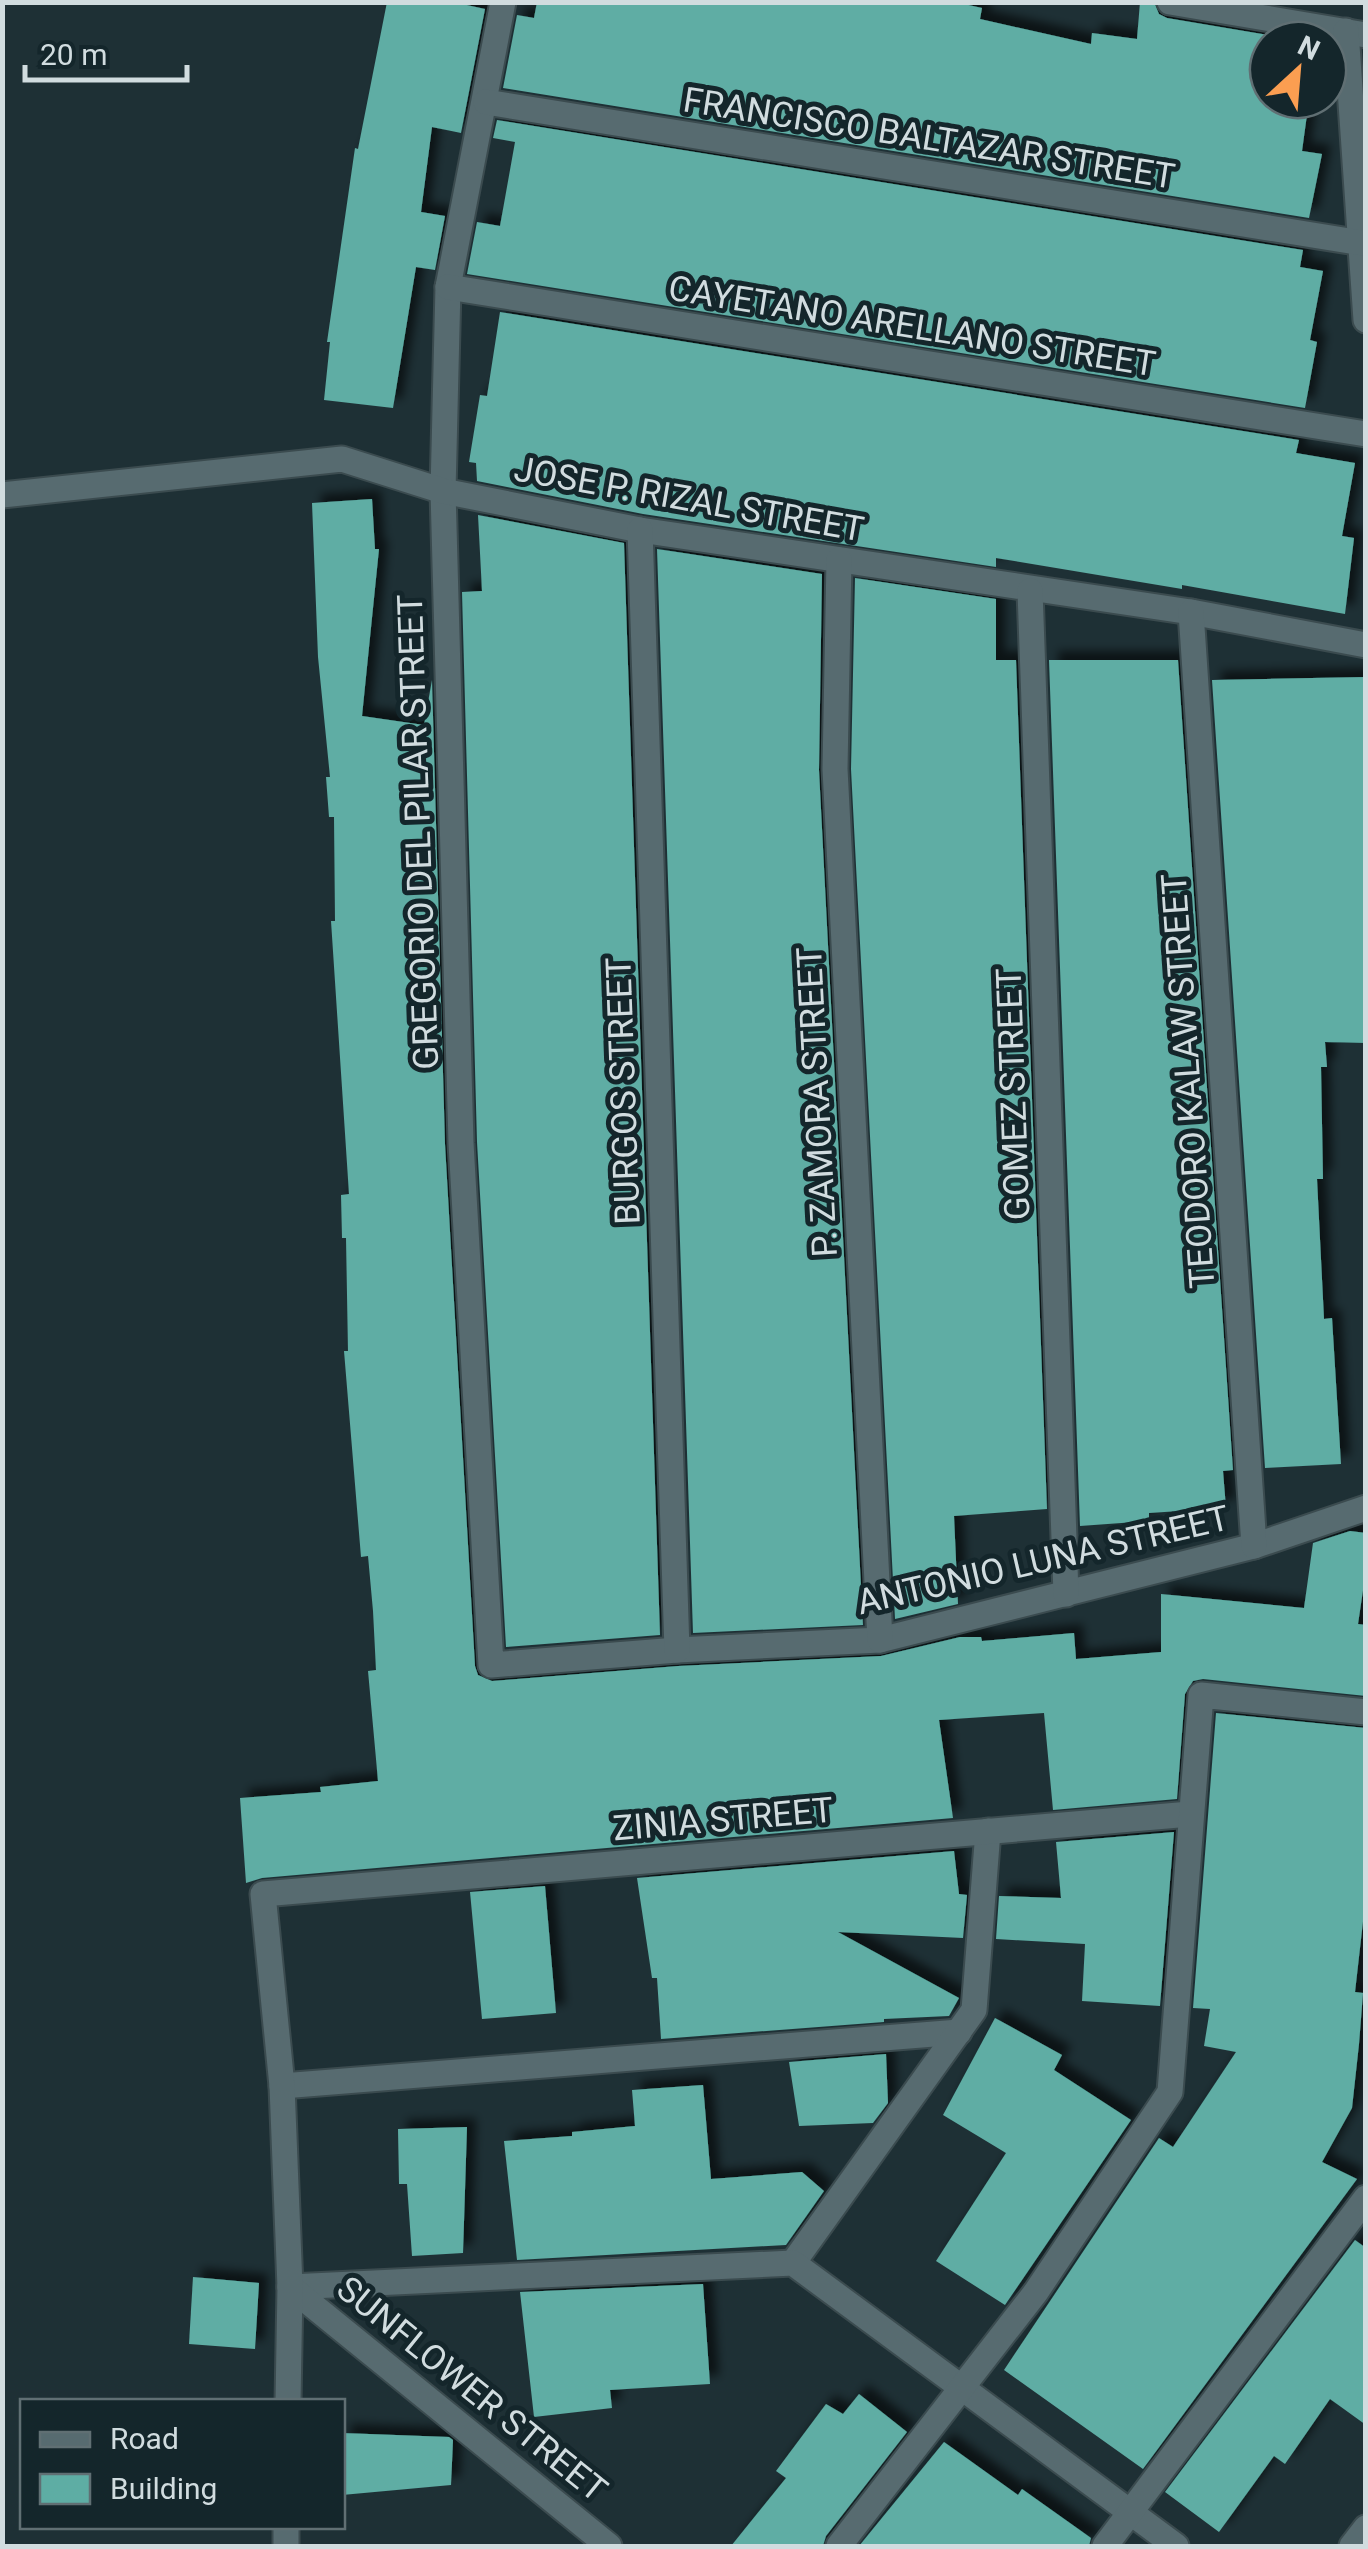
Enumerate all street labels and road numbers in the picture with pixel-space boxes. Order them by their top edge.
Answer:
street label: FRANCISCO BALTAZAR STREET [680,79,1178,198]
street label: CAYETANO ARELLANO STREET [666,268,1158,385]
street label: JOSE P. RIZAL STREET [511,449,867,550]
street label: GREGORIO DEL PILAR STREET [390,594,447,1070]
street label: TEODORO KALAW STREET [1154,872,1223,1290]
street label: P. ZAMORA STREET [789,946,846,1258]
street label: BURGOS STREET [598,956,649,1225]
street label: GOMEZ STREET [989,967,1038,1221]
street label: ANTONIO LUNA STREET [853,1498,1233,1623]
street label: ZINIA STREET [611,1789,835,1850]
street label: SUNFLOWER STREET [329,2268,615,2511]

